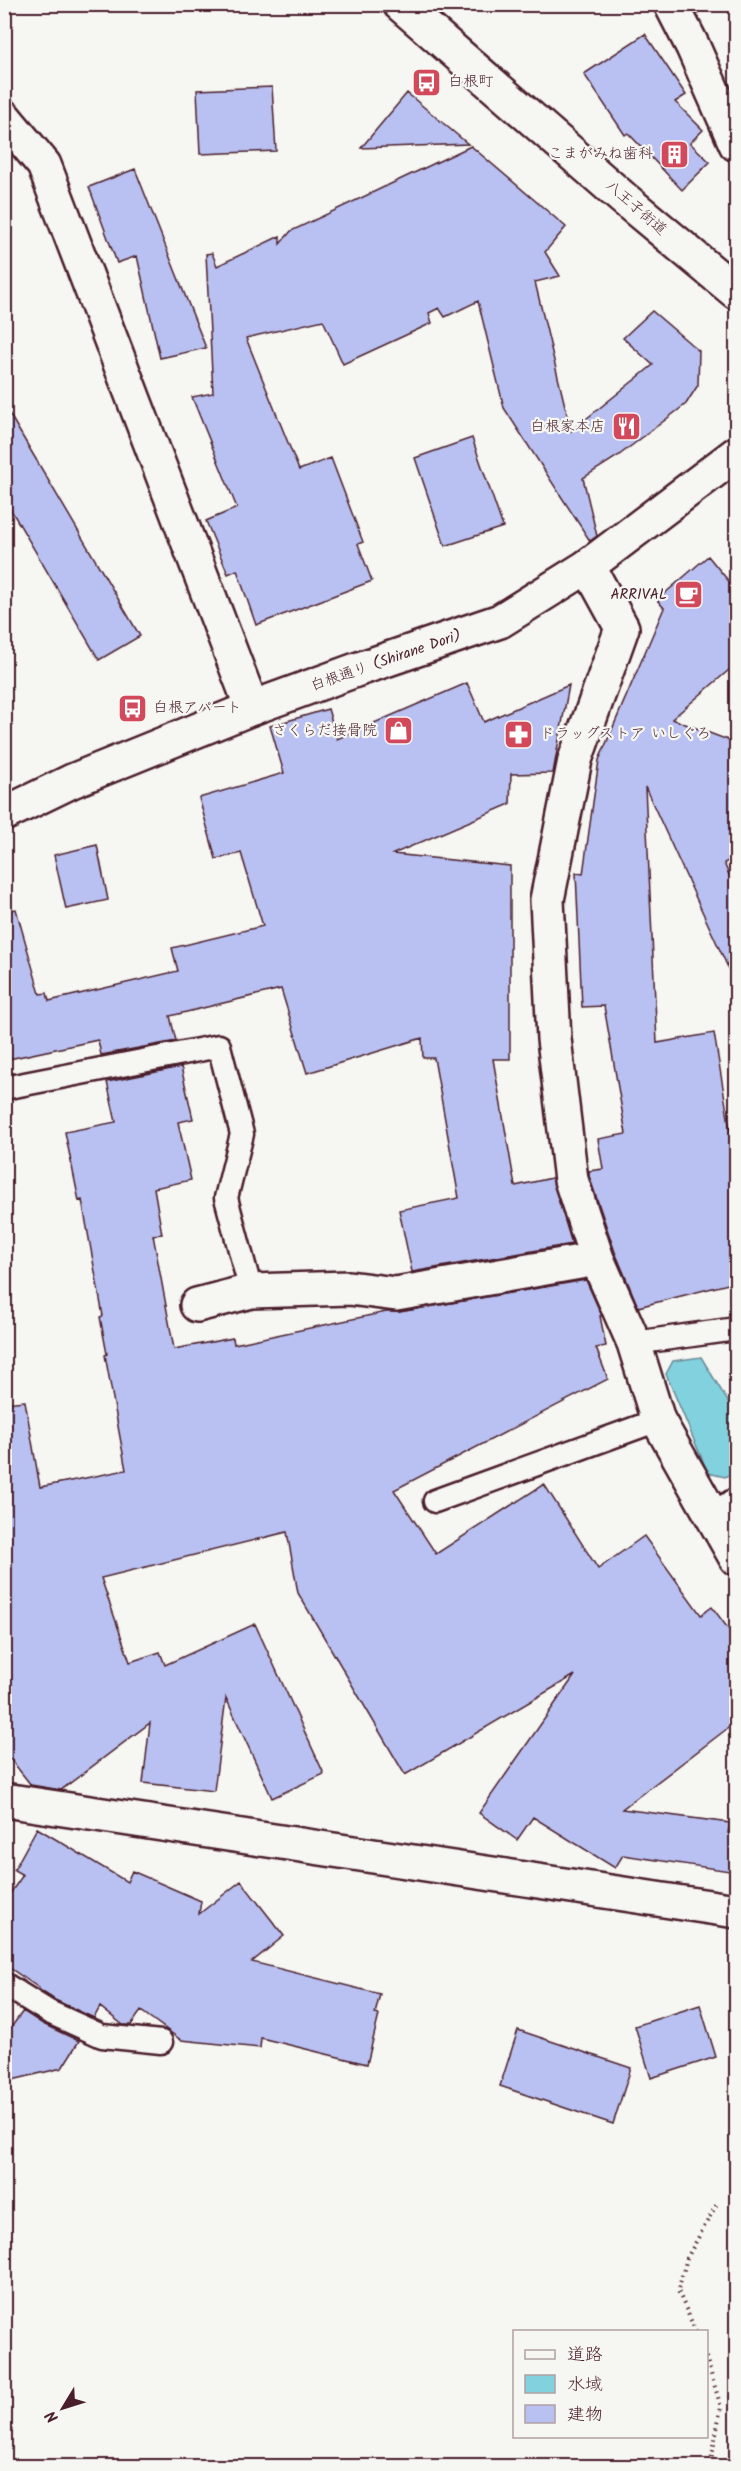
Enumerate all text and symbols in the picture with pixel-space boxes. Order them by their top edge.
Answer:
bus stop icon: 白根町 [411,66,443,98]
place label: 白根町 [448,70,494,94]
building icon: こまがみね歯科 [658,138,690,170]
place label: こまがみね歯科 [548,142,653,166]
street label: 八王子街道 [600,174,672,242]
restaurant icon: 白根家本店 [610,411,642,443]
place label: 白根家本店 [530,415,605,439]
cafe icon: ARRIVAL [672,579,704,611]
place label: ARRIVAL [610,583,667,607]
street label: 白根通り (Shirane Dori) [307,624,465,698]
bus stop icon: 白根アパート [116,692,148,724]
place label: 白根アパート [153,696,242,720]
shop icon: さくらだ接骨院 [382,715,414,747]
pharmacy icon: ドラッグストア いしぐろ [503,718,535,750]
place label: さくらだ接骨院 [272,719,377,743]
place label: ドラッグストア いしぐろ [540,722,711,746]
legend [513,2330,708,2438]
text: 道路 [567,2341,603,2370]
text: 水域 [567,2371,603,2400]
north arrow [33,2378,93,2438]
text: 建物 [567,2401,603,2430]
text: N [39,2405,65,2428]

